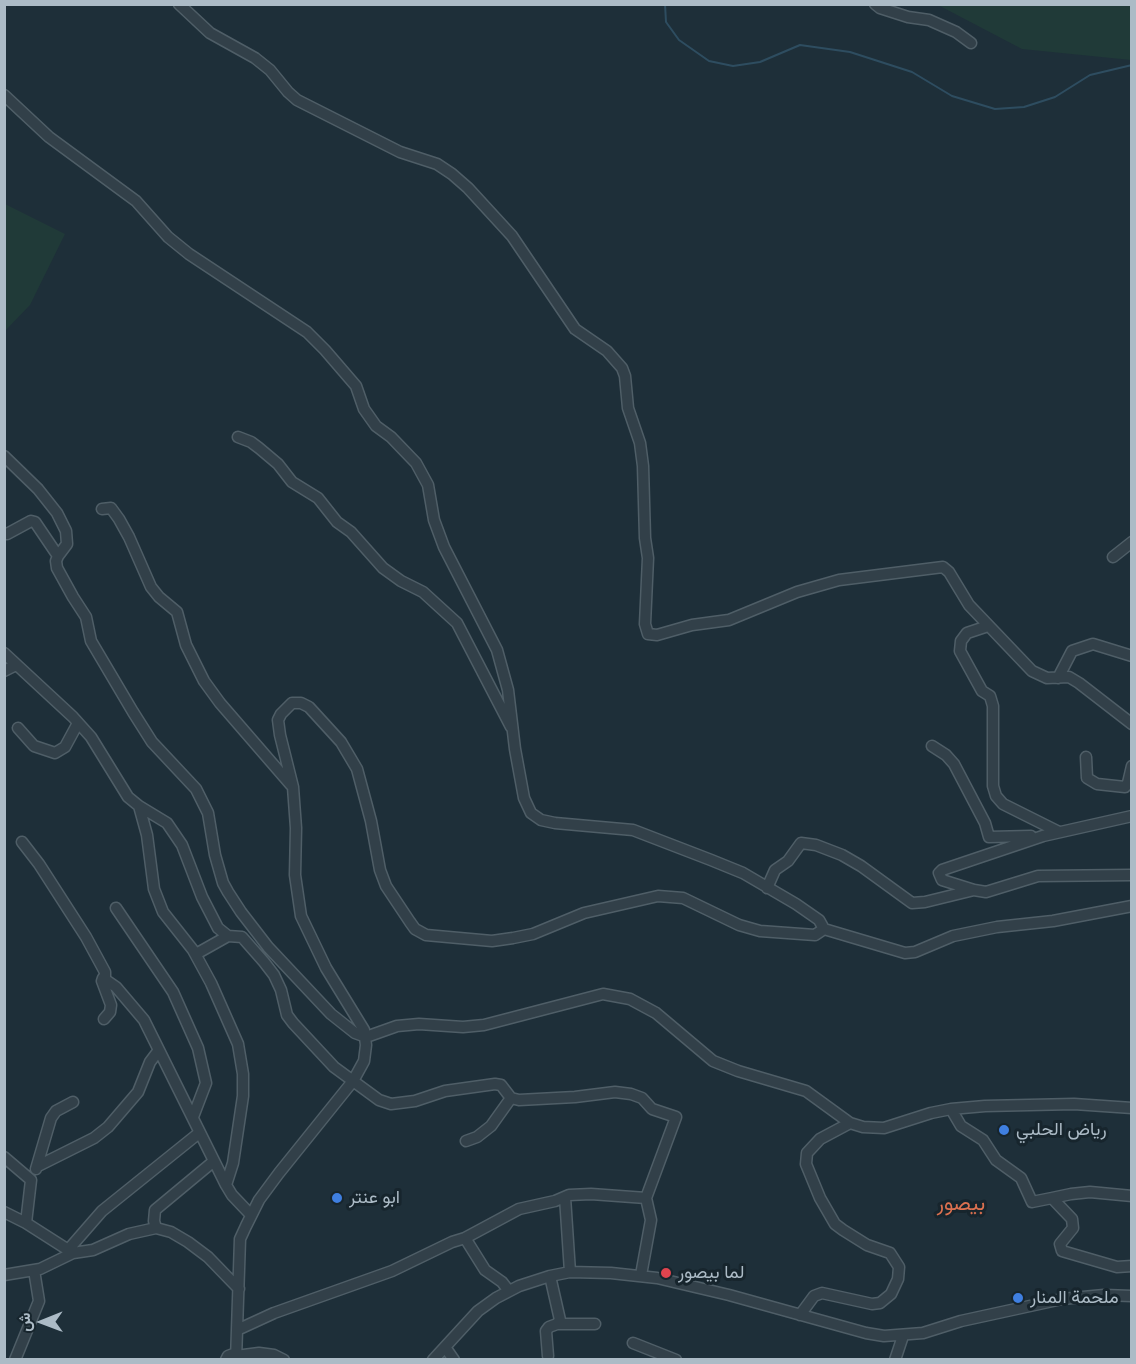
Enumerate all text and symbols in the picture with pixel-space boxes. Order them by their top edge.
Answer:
place label: رياض الحلبي [1016,1119,1107,1141]
marker: رياض الحلبي [997,1123,1011,1137]
place label: ابو عنتر [349,1187,400,1209]
marker: ابو عنتر [330,1191,344,1205]
district label: بيصور [937,1191,985,1217]
place label: لما بيصور [678,1262,744,1284]
marker: لما بيصور [659,1266,673,1280]
place label: ملحمة المنار [1030,1287,1119,1309]
marker: ملحمة المنار [1011,1291,1025,1305]
north arrow [12,1292,72,1352]
text: ش [13,1313,35,1332]

